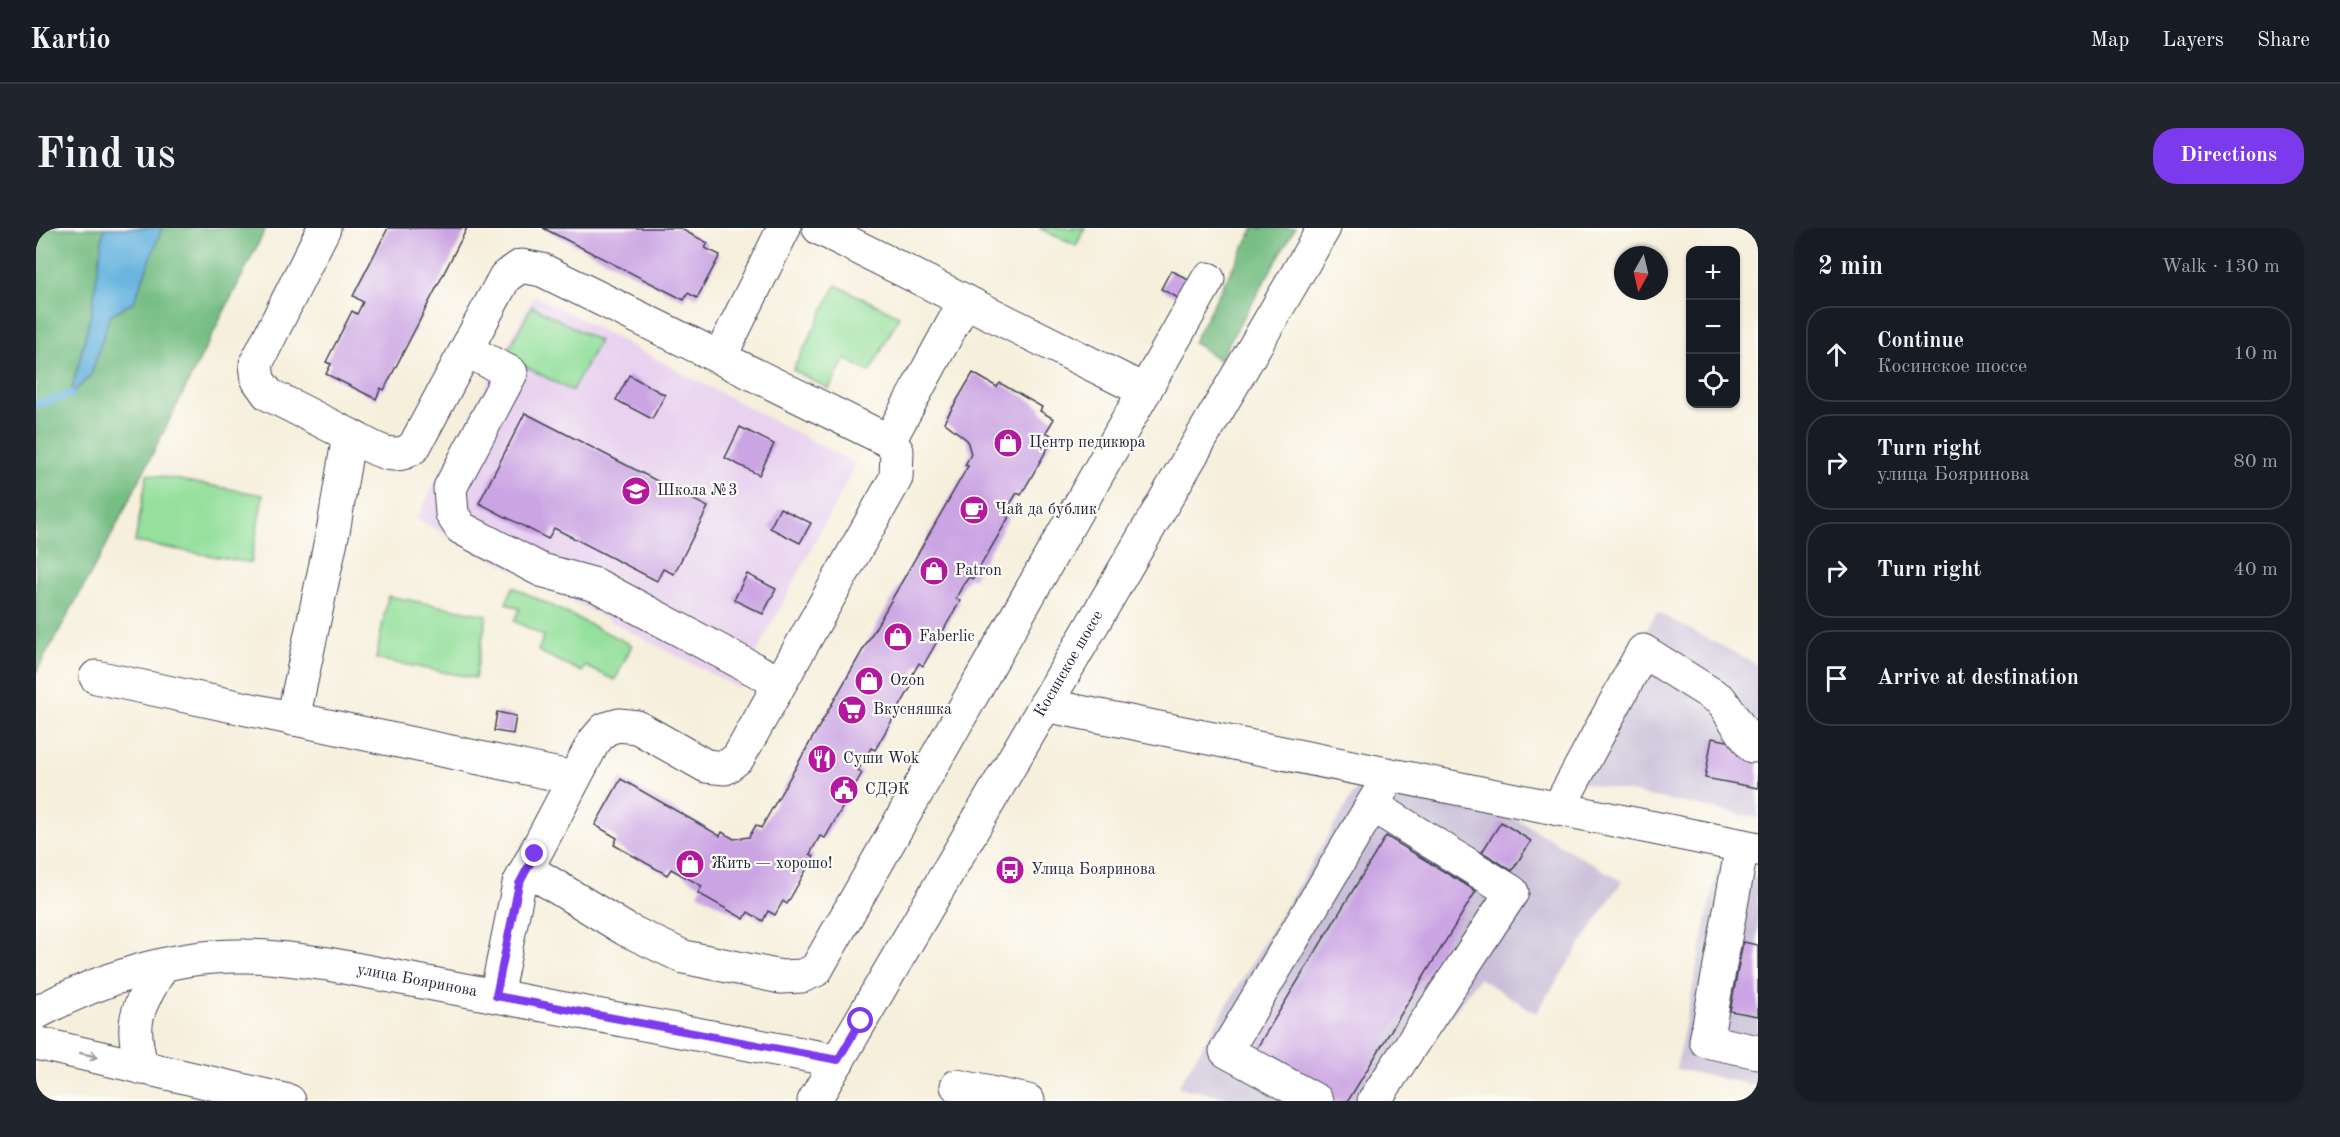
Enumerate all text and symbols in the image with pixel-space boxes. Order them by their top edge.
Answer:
text: Kartio [30,27,111,55]
text: Map [2090,30,2129,51]
text: Layers [2162,30,2224,51]
text: Share [2257,30,2310,51]
button: Directions [2153,128,2304,184]
text: Find us [36,135,175,177]
north arrow [1614,246,1668,300]
map controls [1686,246,1740,408]
button: + [1686,246,1740,300]
text: 2 min [1818,254,1883,280]
text: Walk · 130 m [2161,257,2280,277]
button: − [1686,300,1740,354]
text: Continue [1877,330,1964,352]
icon: ahead [1820,338,1853,371]
text: 10 m [2233,344,2278,364]
button: locate [1686,354,1740,408]
text: Косинское шоссе [1877,357,2027,377]
shop icon: Центр педикюра [992,427,1024,459]
place label: Центр педикюра [1029,435,1146,451]
text: Turn right [1877,438,1981,460]
icon: right [1820,446,1853,479]
text: 80 m [2233,452,2278,472]
text: улица Бояринова [1877,465,2030,485]
school or university icon: Школа №3 [620,475,652,507]
place label: Школа №3 [657,483,737,499]
cafe icon: Чай да бублик [958,494,990,526]
place label: Чай да бублик [995,502,1097,518]
icon: right [1820,554,1853,587]
shop icon: Patron [918,555,950,587]
text: Turn right [1877,559,1981,581]
text: 40 m [2233,560,2278,580]
place label: Patron [955,563,1002,579]
street label: Косинское шоссе [1032,608,1106,720]
shop icon: Faberlic [882,621,914,653]
place label: Faberlic [919,629,974,645]
icon: arrive [1820,662,1853,695]
shop icon: Ozon [853,665,885,697]
text: Arrive at destination [1877,667,2079,689]
place label: Ozon [890,673,925,689]
supermarket icon: Вкусняшка [836,694,868,726]
place label: Вкусняшка [873,702,952,718]
restaurant icon: Суши Wok [806,743,838,775]
place label: Суши Wok [843,751,919,767]
public building icon: СДЭК [828,774,860,806]
place label: СДЭК [865,782,910,798]
route end [521,840,547,866]
shop icon: Жить — хорошо! [674,848,706,880]
bus stop icon: Улица Бояринова [994,854,1026,886]
place label: Жить — хорошо! [711,856,832,872]
place label: Улица Бояринова [1031,862,1156,878]
street label: улица Бояринова [355,962,479,1000]
route start [847,1007,873,1033]
one-way arrow [79,1050,98,1062]

